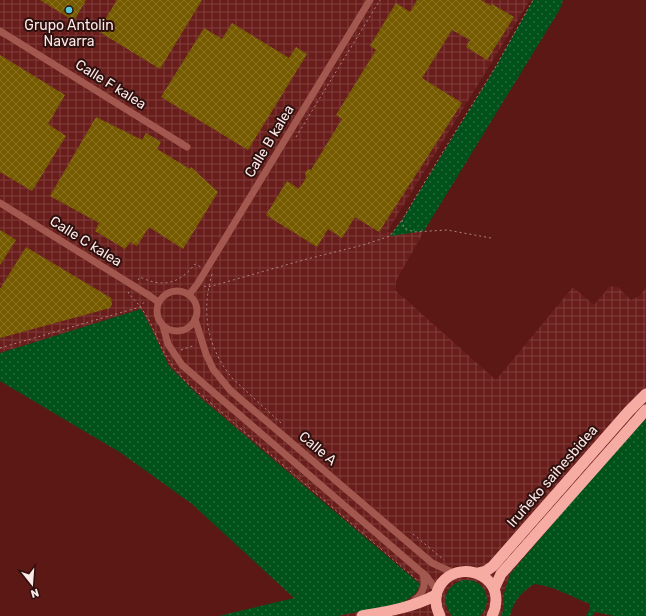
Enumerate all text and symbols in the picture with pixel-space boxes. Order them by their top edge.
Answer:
marker: Grupo Antolin Navarra [64,5,74,15]
place label: Grupo Antolin Navarra [24,17,114,50]
street label: Calle F kalea [72,56,149,113]
street label: Calle B kalea [241,102,298,181]
street label: Calle C kalea [47,213,125,270]
street label: Iruñeko saihesbidea [503,422,601,531]
street label: Calle A [295,428,341,469]
north arrow [12,564,52,604]
text: N [29,586,40,600]

